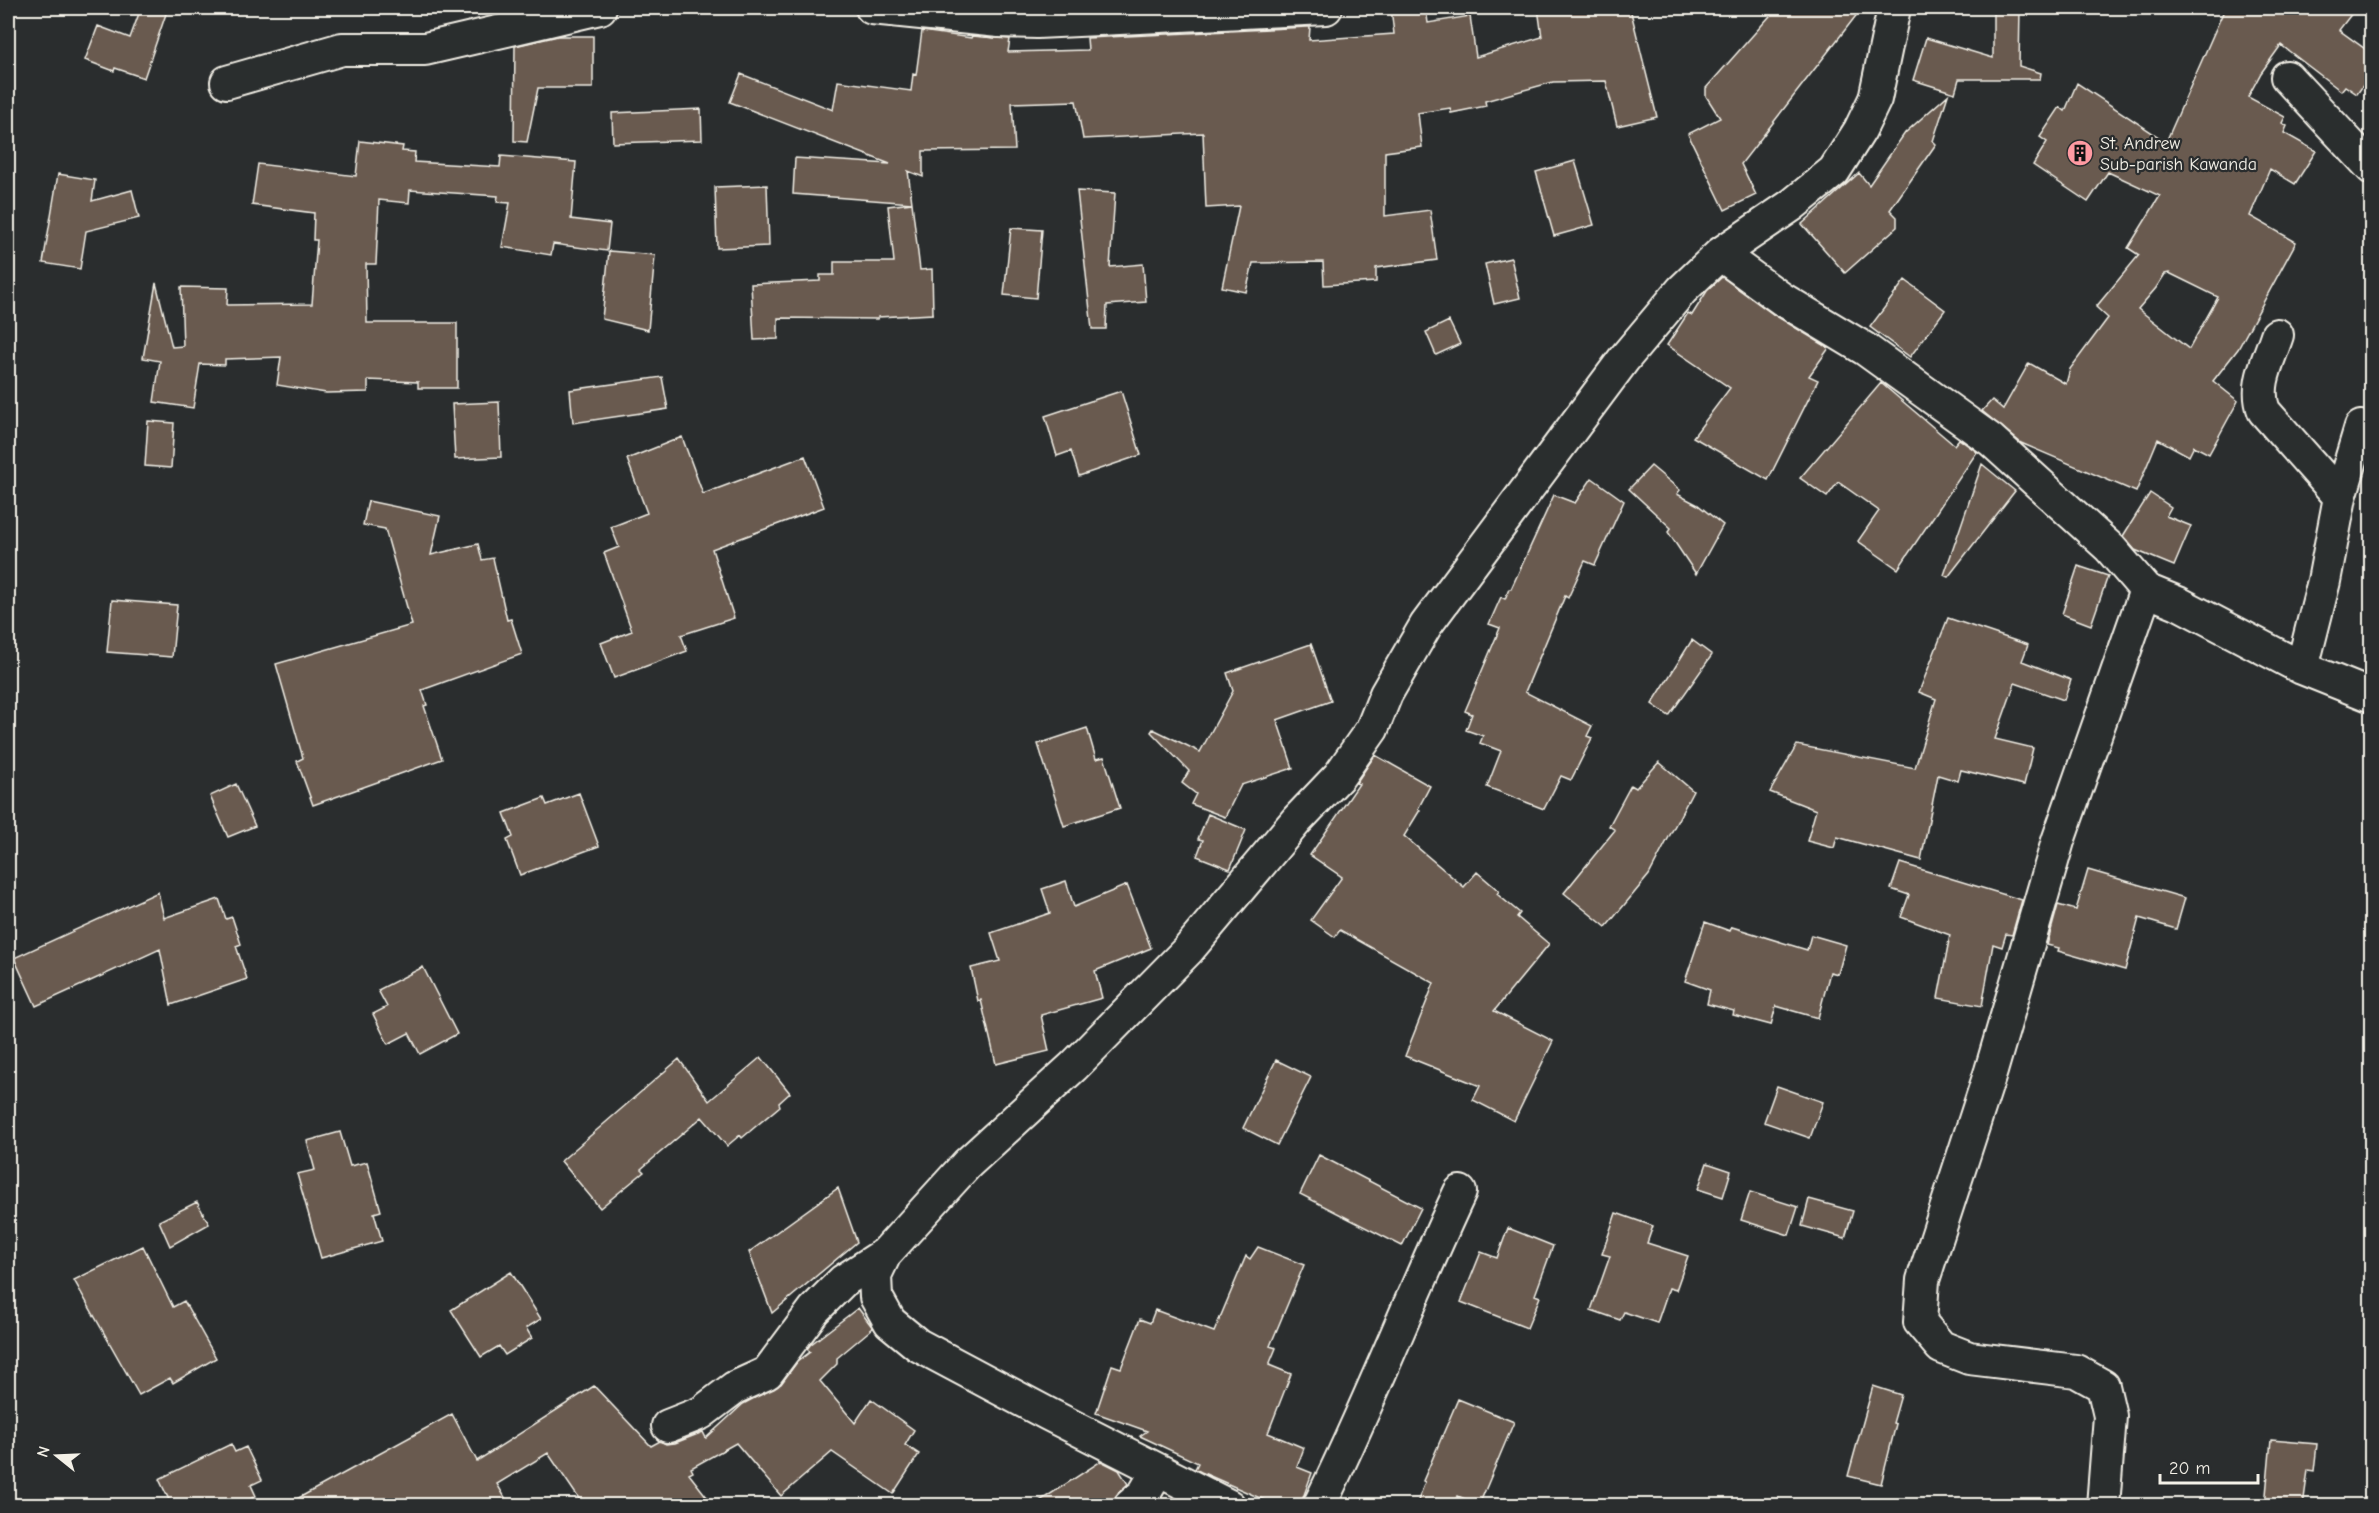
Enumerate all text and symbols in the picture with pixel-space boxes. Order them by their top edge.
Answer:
place label: St. Andrew Sub-parish Kawanda [2100,133,2257,175]
building icon: St. Andrew Sub-parish Kawanda [2065,138,2095,168]
north arrow [27,1426,87,1486]
text: N [34,1444,54,1459]
scale bar [2160,1447,2258,1485]
text: 20 m [2169,1458,2210,1479]

